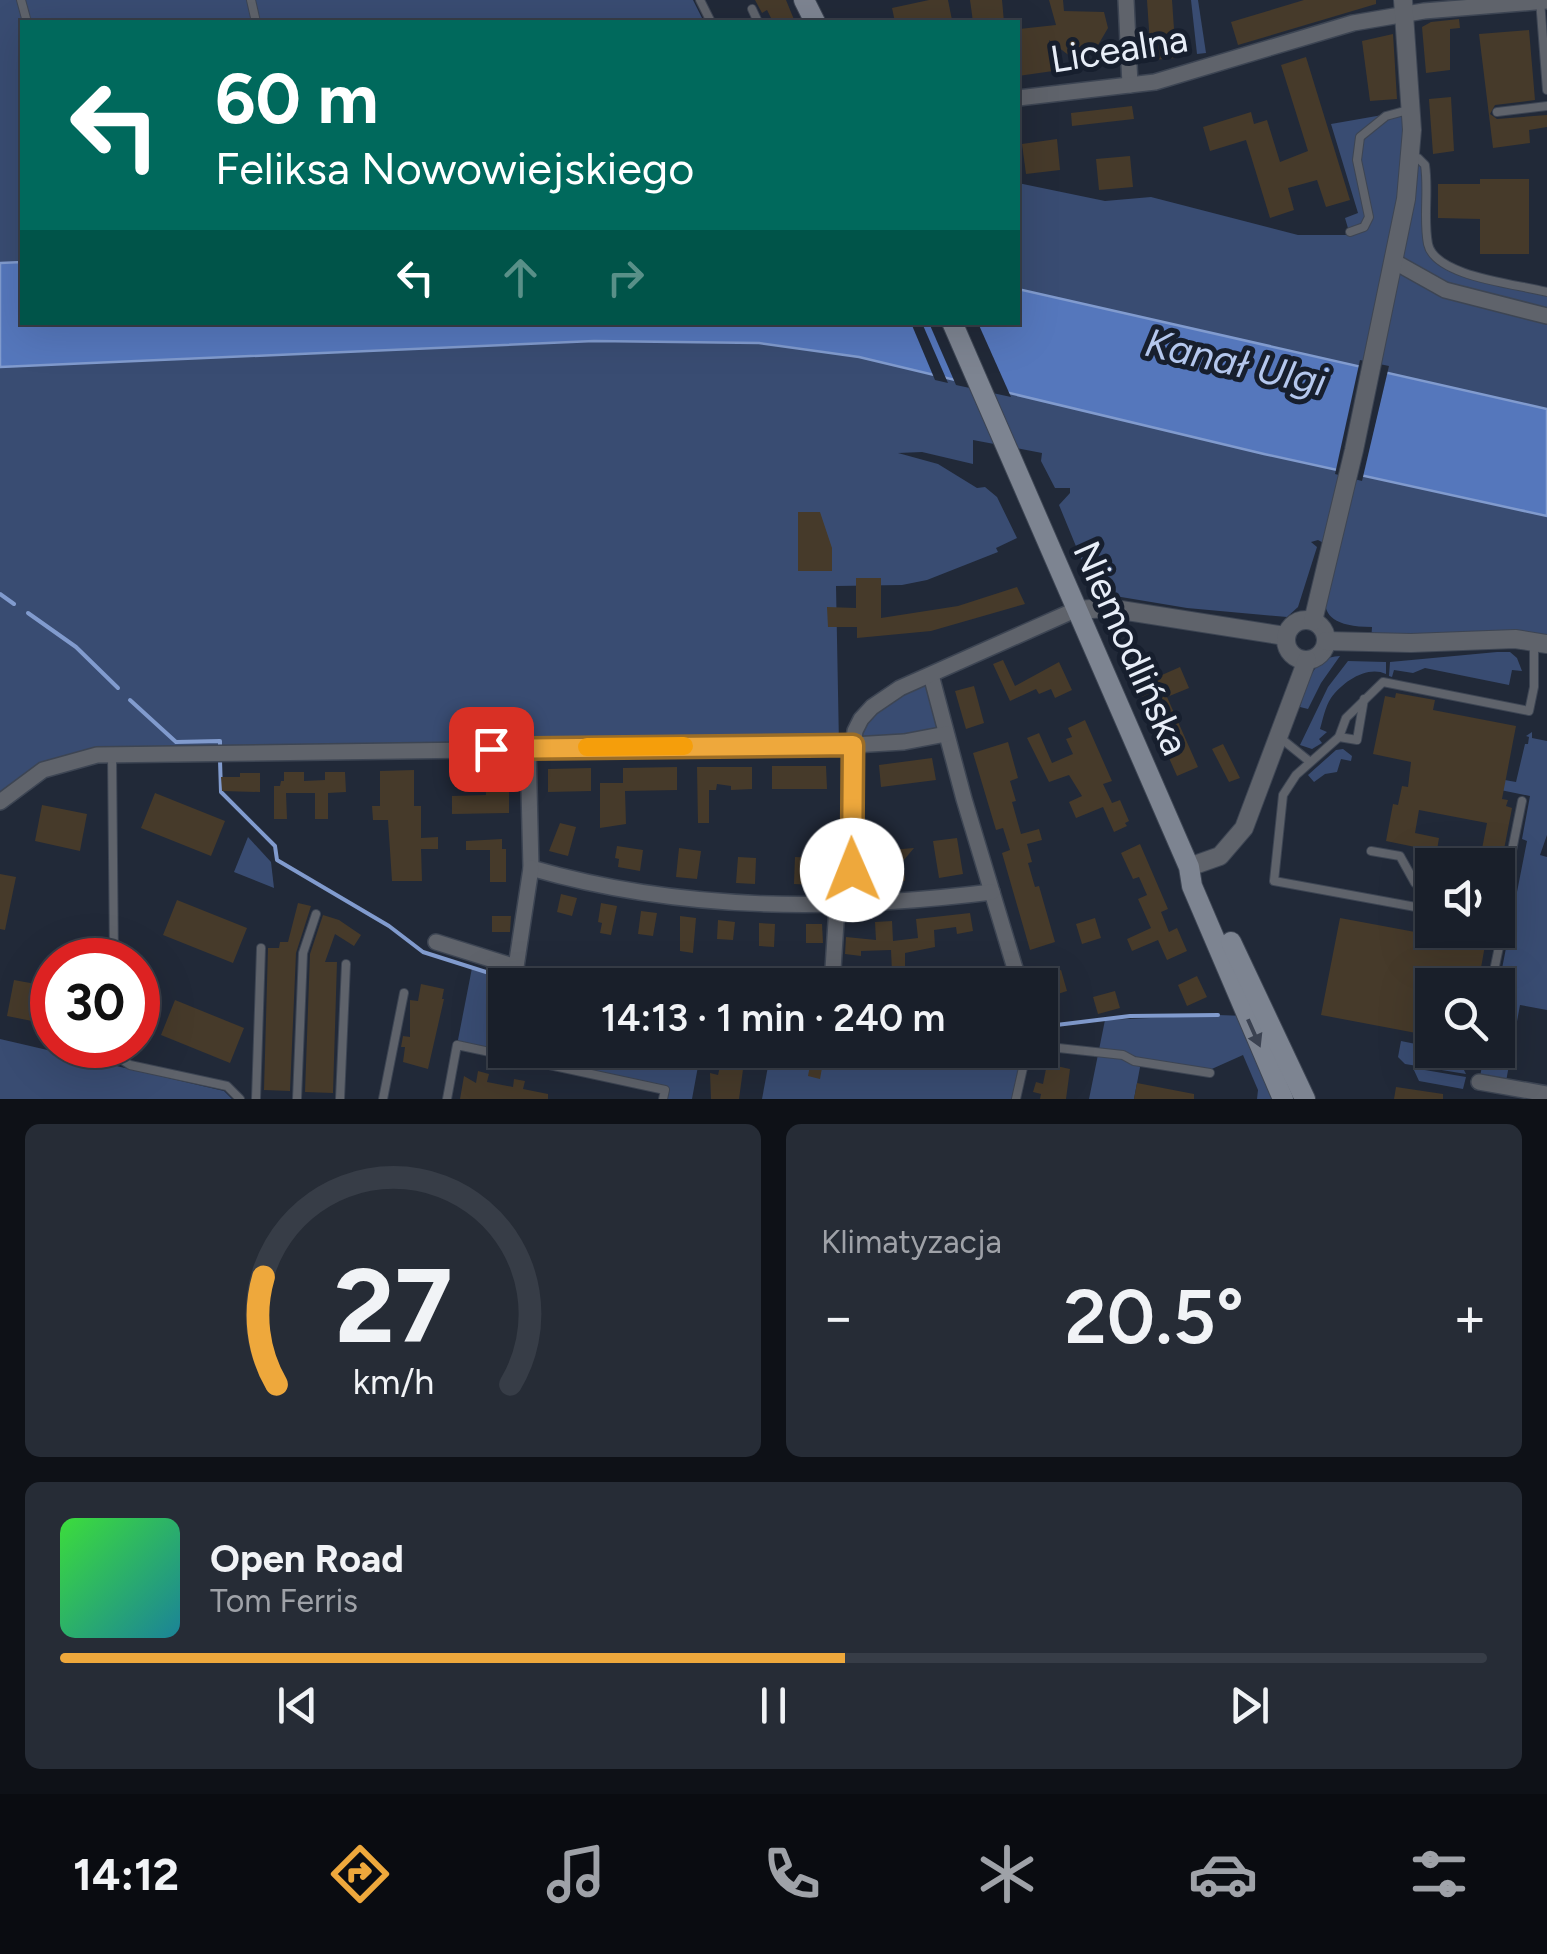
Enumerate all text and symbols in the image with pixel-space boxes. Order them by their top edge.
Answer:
street label: Licealna [1047,15,1191,83]
text: 60 m [215,56,379,141]
icon: left [50,60,180,190]
text: Feliksa Nowowiejskiego [215,141,694,195]
icon: left [388,250,443,305]
icon: ahead [493,250,548,305]
icon: right [598,250,653,305]
water label: Kanał Ulgi [1141,318,1332,406]
street label: Niemodlińska [1063,534,1199,762]
pin [449,707,534,792]
icon: arrive [464,722,519,777]
position arrow [800,818,904,922]
map controls [1415,848,1515,1068]
button: sound [1415,848,1515,948]
speed limit sign: 30 [30,938,160,1068]
button: search [1415,968,1515,1068]
text: 14:13 · 1 min · 240 m [601,995,945,1041]
one-way arrow [1246,1018,1262,1048]
text: Klimatyzacja [821,1223,1002,1261]
text: 27 [334,1243,452,1368]
text: 20.5° [1064,1272,1244,1362]
text: − [821,1284,855,1350]
text: + [1453,1284,1487,1350]
text: km/h [352,1360,434,1403]
text: Open Road [210,1536,404,1582]
text: Tom Ferris [210,1582,358,1620]
icon: previous [270,1678,325,1733]
icon: pause [746,1678,801,1733]
icon: next [1222,1678,1277,1733]
icon: directions [325,1839,395,1909]
icon: music [541,1839,611,1909]
icon: phone [757,1839,827,1909]
icon: climate [972,1839,1042,1909]
icon: car [1188,1839,1258,1909]
icon: filters [1404,1839,1474,1909]
text: 14:12 [73,1847,179,1901]

